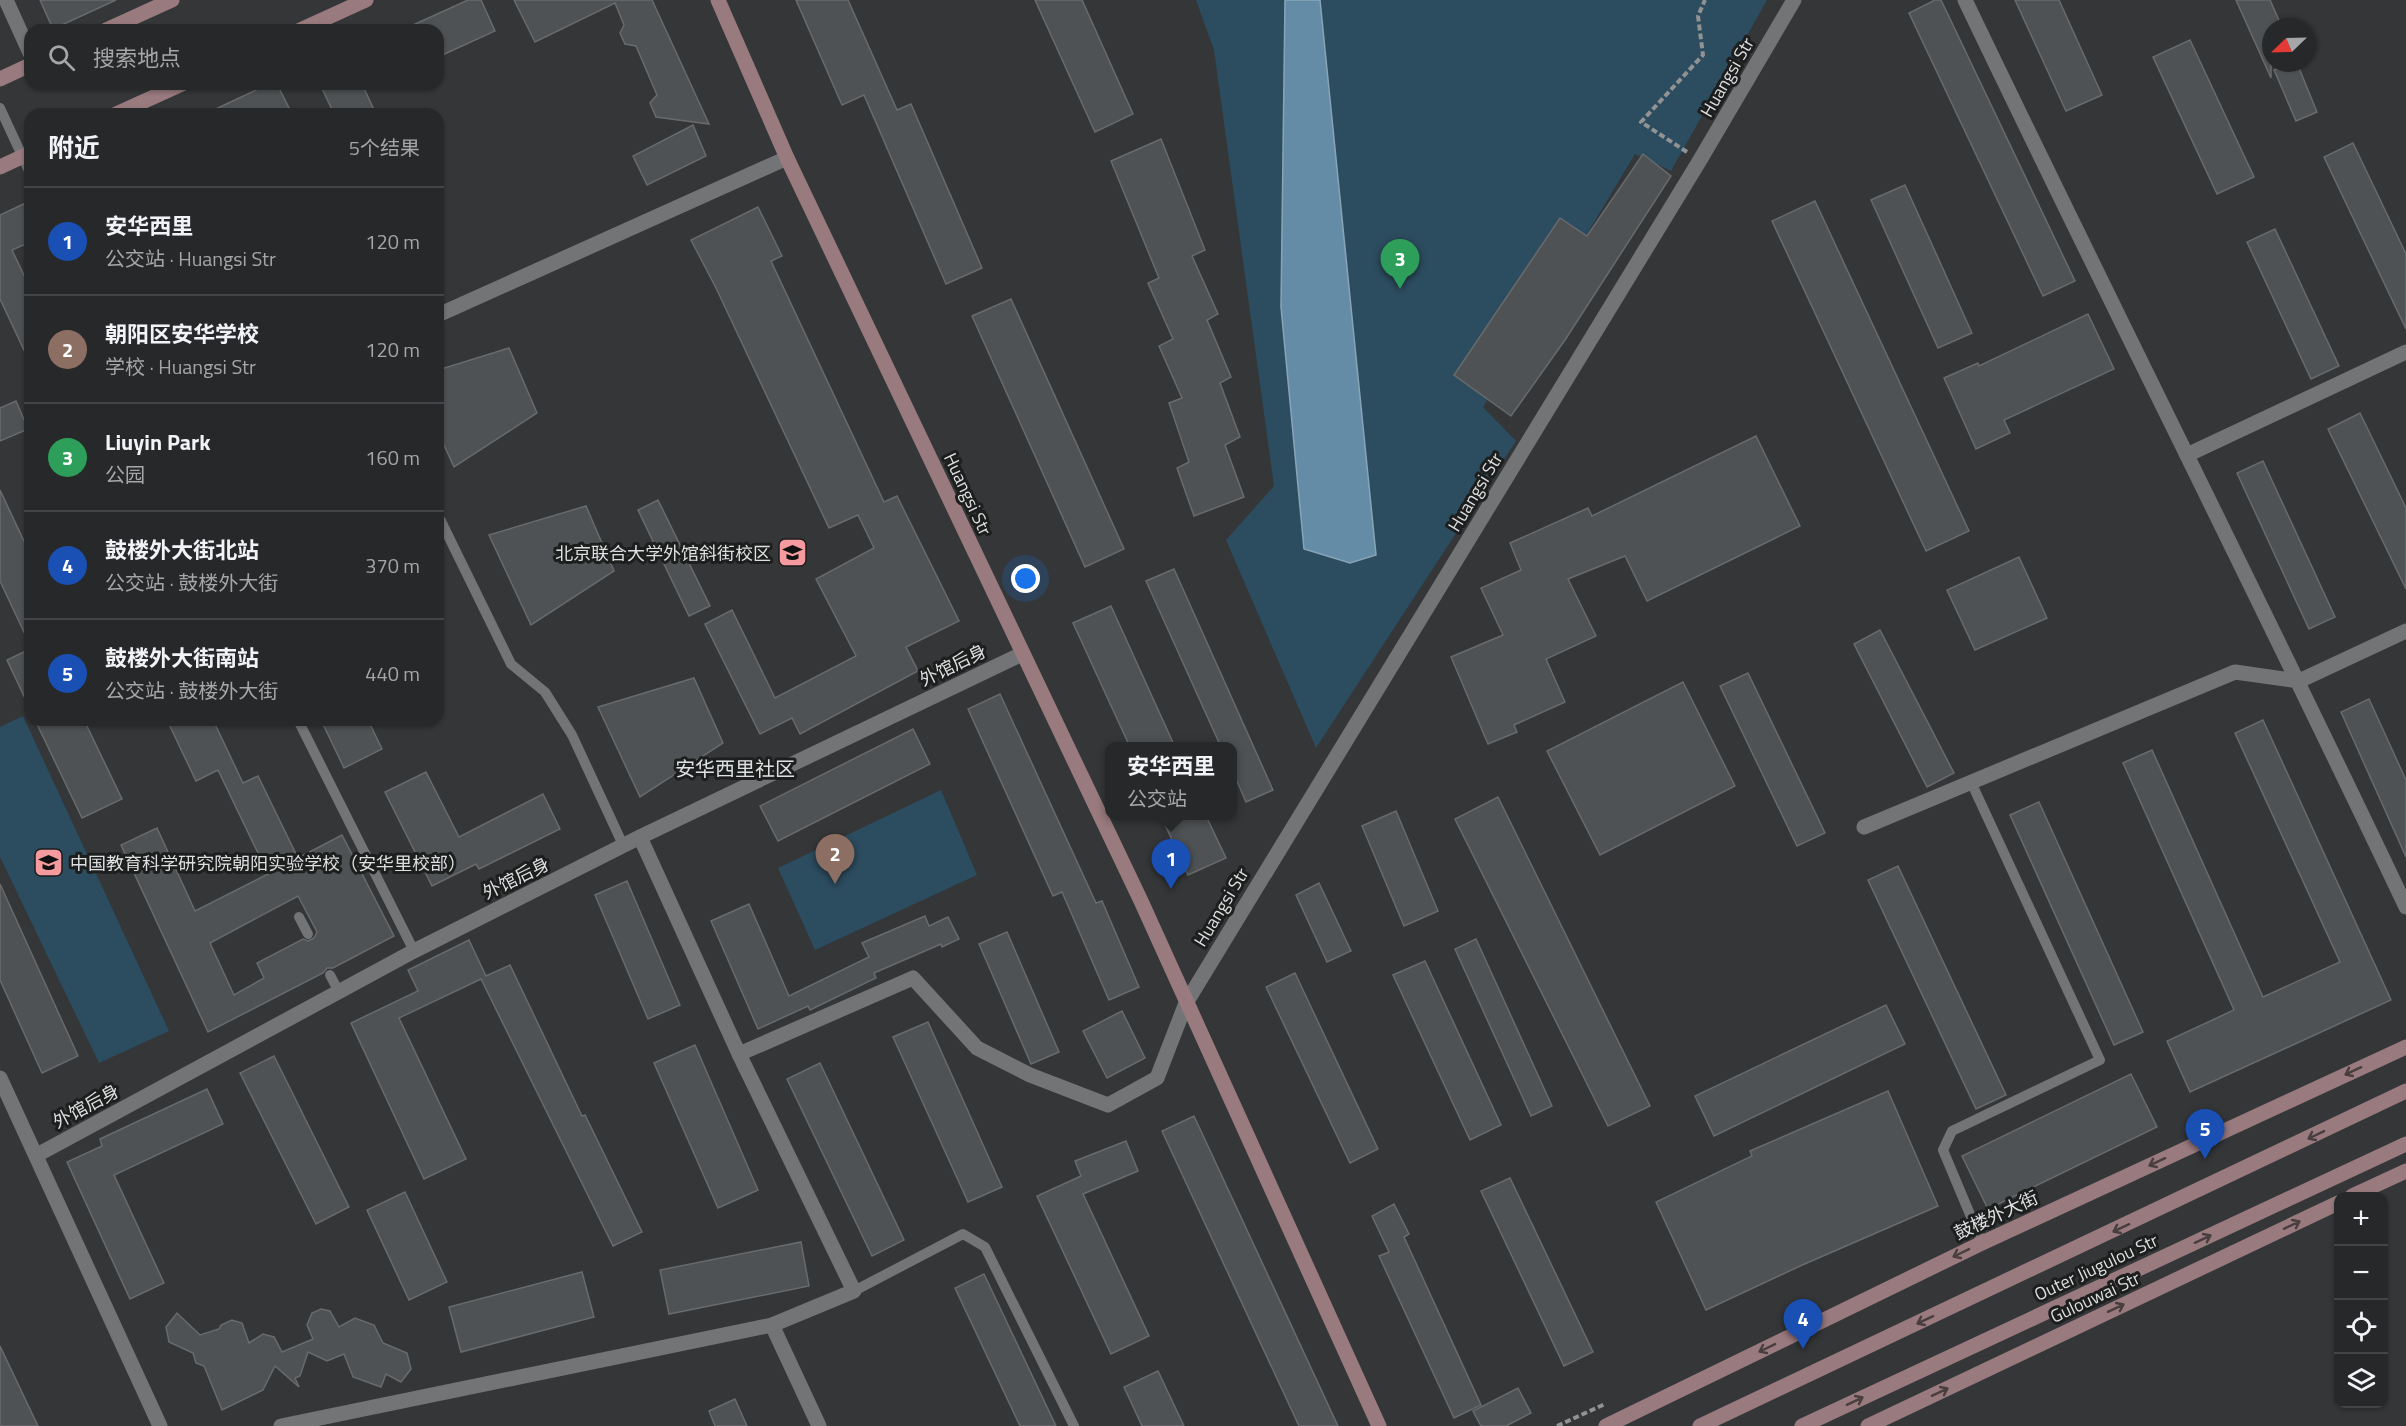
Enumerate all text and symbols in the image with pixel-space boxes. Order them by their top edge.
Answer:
north arrow [2262,18,2316,72]
search box [24,24,444,90]
street label: Huangsi Str [1693,32,1761,122]
icon: search [45,41,78,74]
text: 搜索地点 [93,41,181,75]
text: 附近 [48,128,100,167]
text: 5个结果 [349,132,420,163]
text: 安华西里 [105,209,193,243]
text: 1 [62,226,73,257]
text: 120 m [365,226,420,257]
pin: 3 [1380,240,1420,289]
text: 公交站 · Huangsi Str [105,243,276,274]
text: 朝阳区安华学校 [105,317,259,351]
text: 2 [62,334,73,365]
text: 120 m [365,334,420,365]
text: 学校 · Huangsi Str [105,351,256,382]
text: Liuyin Park [105,425,211,459]
text: 3 [62,442,73,473]
text: 160 m [365,442,420,473]
street label: Huangsi Str [1441,447,1509,537]
street label: Huangsi Str [937,448,999,540]
text: 公园 [105,459,145,490]
text: 鼓楼外大街北站 [105,533,259,567]
school or university icon: 北京联合大学外馆斜街校区 [776,537,808,569]
place label: 北京联合大学外馆斜街校区 [555,540,771,567]
text: 4 [62,550,73,581]
text: 370 m [365,550,420,581]
your location [1011,564,1040,593]
text: 公交站 · 鼓楼外大街 [105,567,278,598]
street label: 外馆后身 [915,637,991,693]
text: 鼓楼外大街南站 [105,641,259,675]
text: 5 [62,658,73,689]
text: 440 m [365,658,420,689]
text: 公交站 · 鼓楼外大街 [105,675,278,706]
popup [1105,742,1237,820]
text: 安华西里 [1127,749,1215,783]
district label: 安华西里社区 [675,753,795,784]
text: 公交站 [1127,783,1187,814]
pin: 2 [816,834,854,884]
pin: 1 [1152,840,1190,889]
school or university icon: 中国教育科学研究院朝阳实验学校（安华里校部） [33,847,65,879]
place label: 中国教育科学研究院朝阳实验学校（安华里校部） [70,850,466,877]
street label: 外馆后身 [478,850,554,906]
street label: Huangsi Str [1187,862,1255,952]
one-way arrow [2344,1066,2362,1078]
street label: 外馆后身 [48,1077,124,1135]
pin: 5 [2186,1110,2224,1159]
one-way arrow [2307,1129,2325,1141]
one-way arrow [2148,1157,2166,1168]
street label: 鼓楼外大街 [1950,1184,2042,1246]
map controls [2334,1192,2388,1408]
button: + [2334,1192,2388,1246]
one-way arrow [2283,1218,2301,1230]
one-way arrow [2112,1222,2130,1234]
street label: Outer Jiugulou Str [2030,1226,2162,1308]
one-way arrow [2193,1233,2211,1244]
button: − [2334,1246,2388,1300]
one-way arrow [1952,1248,1970,1260]
street label: Gulouwai Str [2046,1264,2144,1330]
pin: 4 [1784,1300,1822,1349]
button: locate [2334,1300,2388,1354]
one-way arrow [2107,1302,2125,1314]
one-way arrow [1917,1315,1935,1326]
one-way arrow [1758,1342,1776,1354]
button: layers [2334,1354,2388,1408]
one-way arrow [1930,1385,1948,1397]
one-way arrow [1845,1395,1863,1407]

